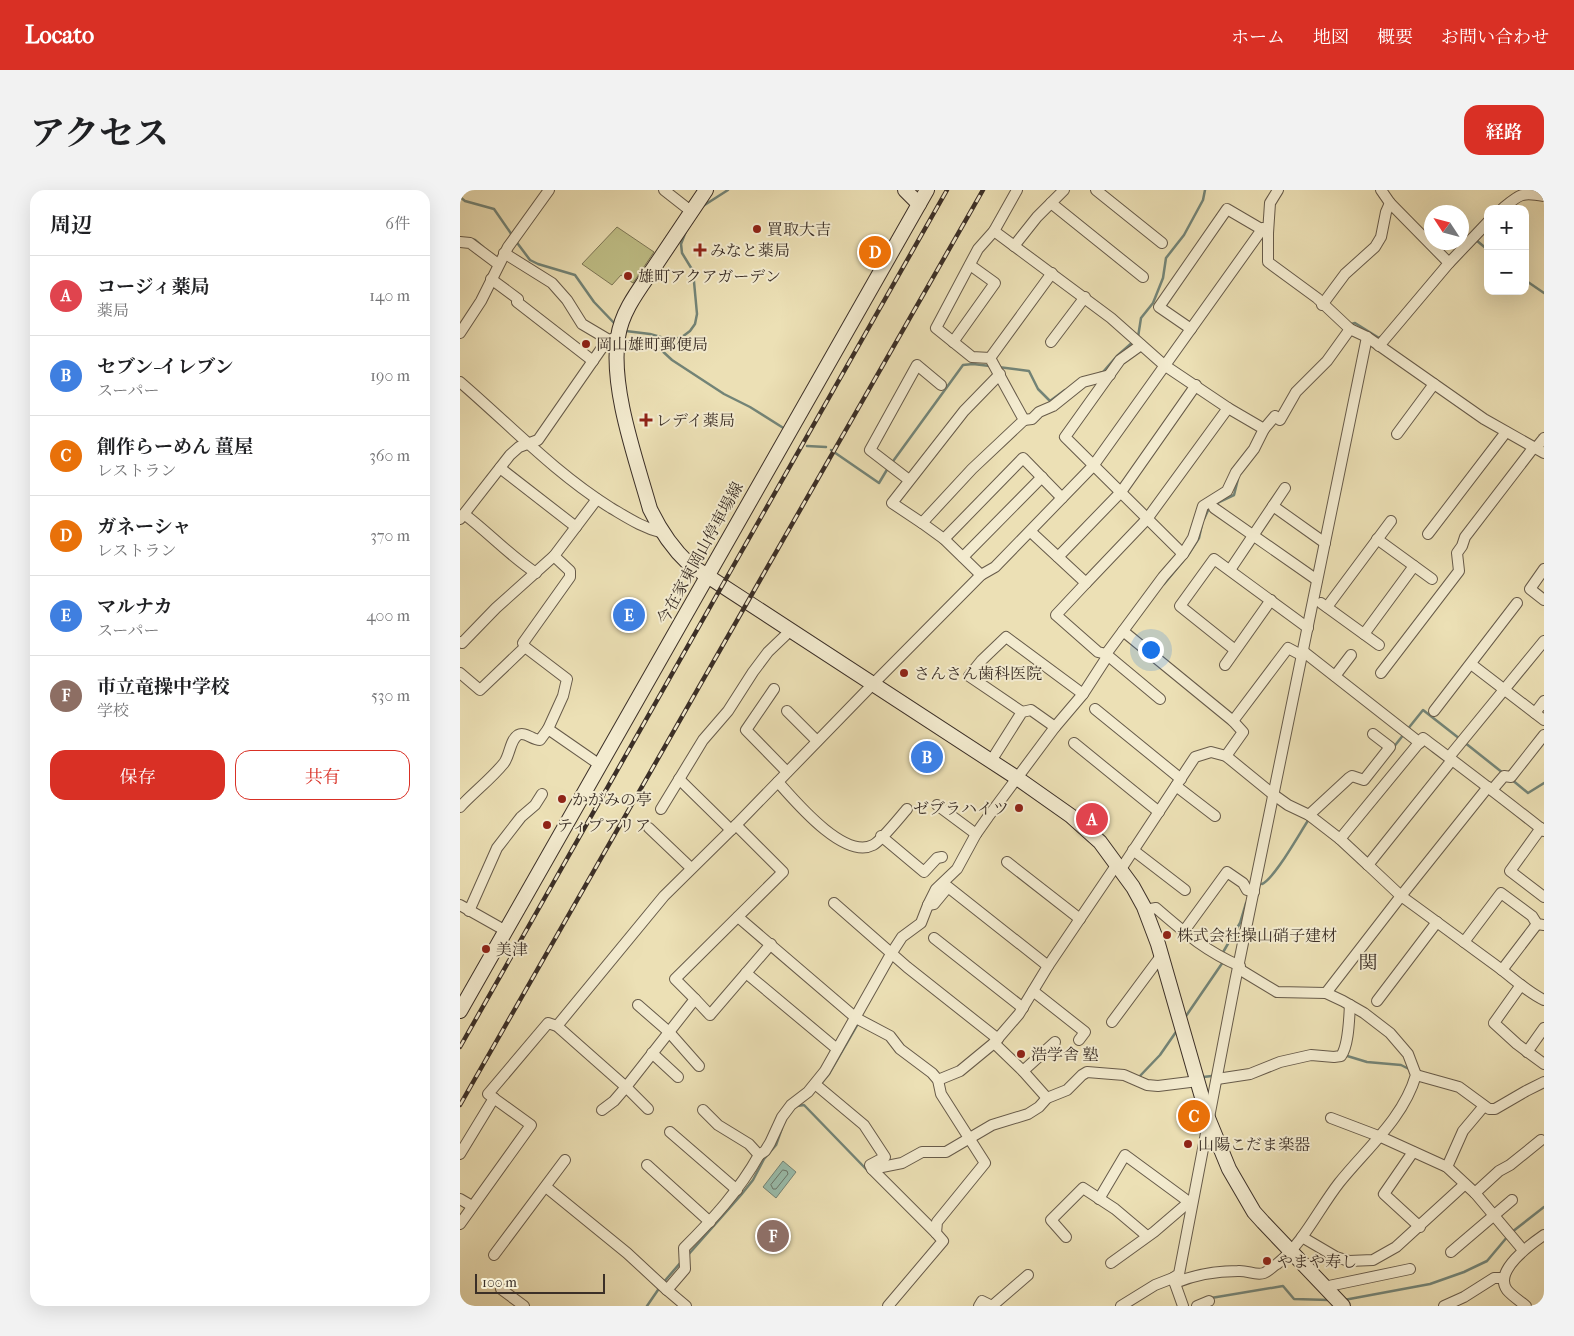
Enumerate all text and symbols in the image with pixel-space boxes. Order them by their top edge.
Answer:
text: Locato [25,21,94,49]
text: ホーム [1231,27,1285,48]
text: 地図 [1313,27,1349,48]
text: 概要 [1377,27,1413,48]
text: お問い合わせ [1441,27,1549,48]
button: 経路 [1464,105,1544,155]
text: アクセス [30,113,169,154]
north arrow [1424,205,1469,250]
map controls [1484,205,1529,295]
button: + [1484,205,1529,250]
text: 周辺 [50,213,92,237]
text: 6件 [385,214,410,233]
place label: 買取大吉 [767,220,831,239]
marker: 買取大吉 [751,223,763,235]
pin: D [859,233,891,271]
place label: みなと薬局 [710,241,790,260]
marker: みなと薬局 [694,244,706,256]
button: − [1484,250,1529,295]
place label: 雄町アクアガーデン [638,267,781,286]
marker: 雄町アクアガーデン [622,270,634,282]
text: コージィ薬局 [97,276,209,298]
text: A [61,286,71,305]
text: 140 m [369,286,410,305]
text: 薬局 [97,301,129,320]
place label: 岡山雄町郵便局 [596,335,708,354]
marker: 岡山雄町郵便局 [580,338,592,350]
text: セブン-イレブン [97,356,233,378]
text: B [61,366,71,385]
text: 190 m [370,366,410,385]
text: スーパー [97,381,159,400]
place label: レデイ薬局 [656,411,735,430]
marker: レデイ薬局 [640,414,652,426]
text: 創作らーめん 薑屋 [97,436,253,458]
text: C [61,446,71,465]
text: 360 m [369,446,410,465]
text: レストラン [97,461,177,480]
street label: 今在家東岡山停車場線 [653,478,747,628]
text: ガネーシャ [97,516,191,538]
text: D [60,526,72,545]
text: 370 m [370,526,410,545]
text: レストラン [97,541,177,560]
text: マルナカ [97,596,173,618]
pin: E [613,596,645,634]
text: E [61,606,71,625]
text: 400 m [366,606,410,625]
text: スーパー [97,621,159,640]
your location [1138,637,1164,663]
place label: さんさん歯科医院 [914,664,1042,683]
marker: さんさん歯科医院 [898,667,910,679]
text: 市立竜操中学校 [97,676,230,698]
text: F [62,686,70,705]
text: 530 m [371,686,410,705]
text: 学校 [97,701,129,720]
pin: B [911,738,943,776]
button: 保存 [50,750,225,800]
button: 共有 [235,750,410,800]
place label: かがみの亭 [572,790,652,809]
marker: かがみの亭 [556,793,568,805]
place label: ゼブラハイツ [913,799,1009,818]
pin: A [1076,800,1108,838]
marker: ゼブラハイツ [1013,802,1025,814]
place label: ティプアリア [557,816,651,835]
marker: ティプアリア [541,819,553,831]
place label: 株式会社操山硝子建材 [1177,926,1337,945]
marker: 株式会社操山硝子建材 [1161,929,1173,941]
place label: 美津 [496,940,528,959]
marker: 美津 [480,943,492,955]
district label: 関 [1358,952,1378,974]
place label: 浩学舎 塾 [1031,1045,1098,1064]
marker: 浩学舎 塾 [1015,1048,1027,1060]
pin: C [1178,1097,1210,1135]
place label: 山陽こだま楽器 [1198,1135,1310,1154]
marker: 山陽こだま楽器 [1182,1138,1194,1150]
pin: F [757,1217,789,1255]
place label: やまや寿し [1277,1252,1357,1271]
marker: やまや寿し [1261,1255,1273,1267]
scale bar [475,1271,605,1294]
text: 100 m [482,1274,517,1291]

